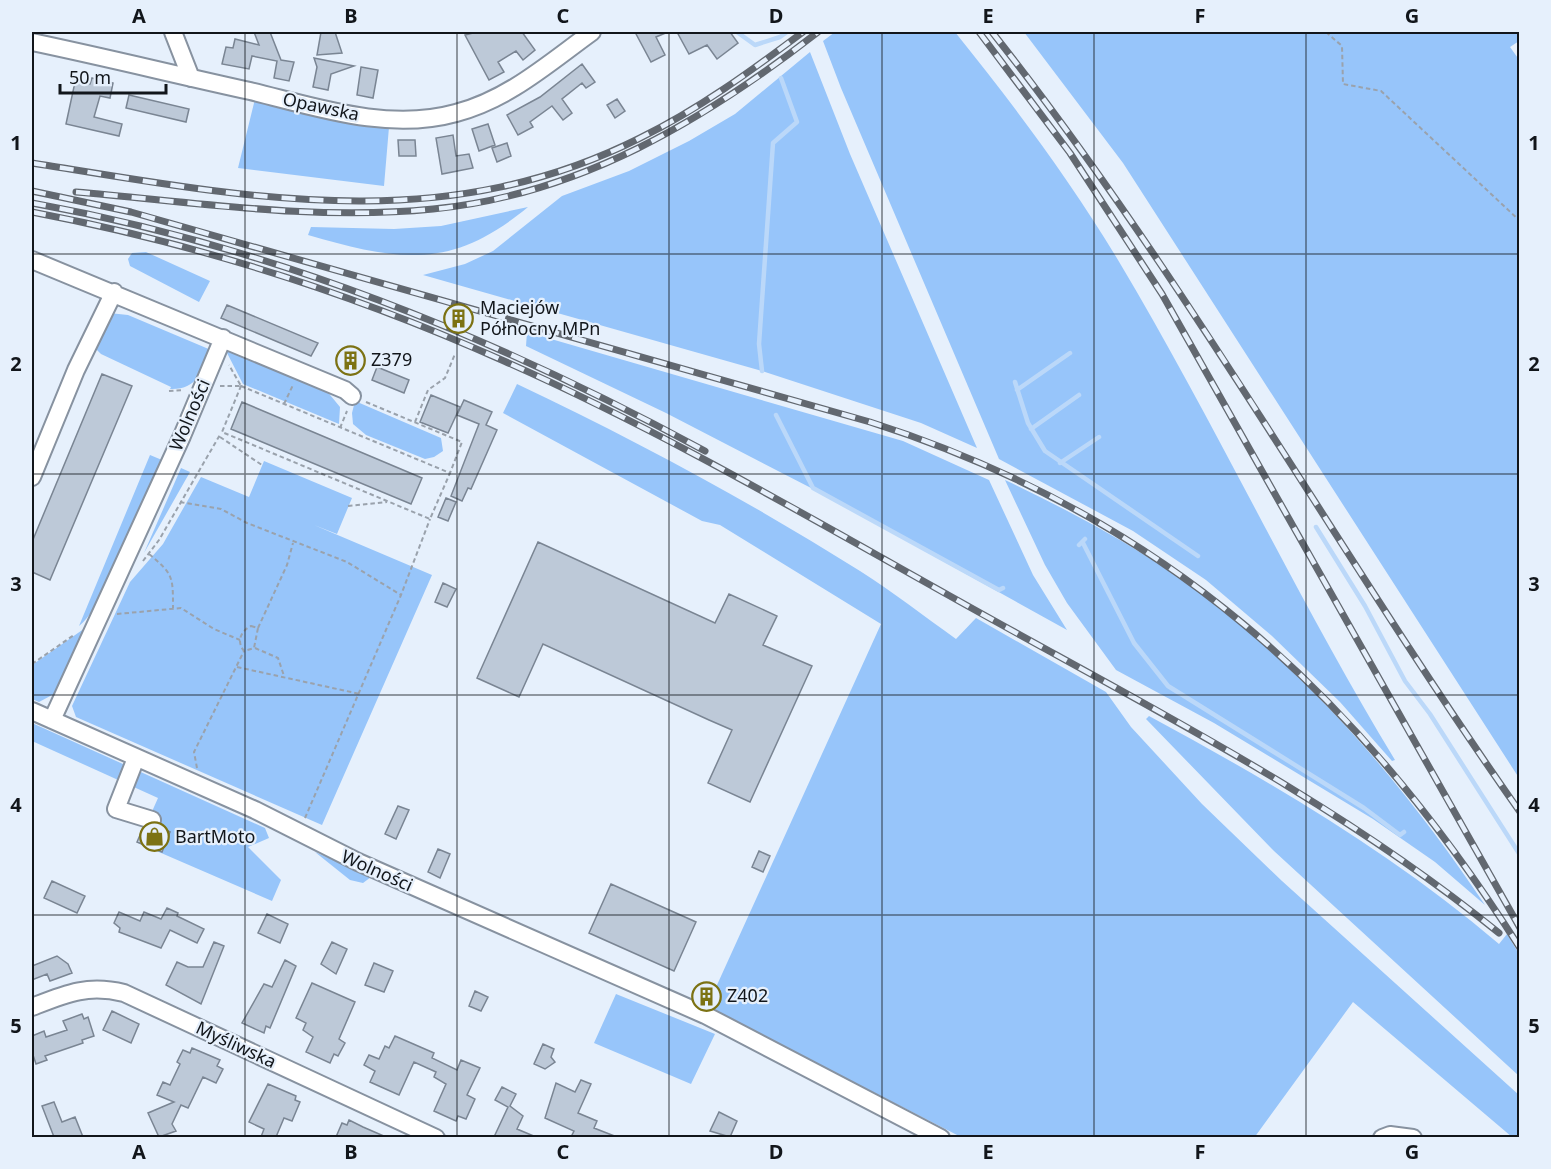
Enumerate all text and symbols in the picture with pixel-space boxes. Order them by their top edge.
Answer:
text: A [132,2,146,29]
text: B [344,2,358,29]
text: C [557,2,570,29]
text: D [769,2,783,29]
text: E [982,2,994,29]
text: F [1195,2,1205,29]
text: G [1405,2,1419,29]
scale bar [60,57,166,95]
text: 50 m [69,65,111,89]
street label: Opawska [281,86,362,126]
text: 1 [10,129,22,156]
text: 1 [1528,129,1540,156]
place label: Maciejów Północny MPn [480,295,600,340]
building icon: Maciejów Północny MPn [443,302,475,334]
building icon: Z379 [334,344,366,376]
place label: Z379 [371,347,412,371]
text: 2 [10,350,22,377]
text: 2 [1528,350,1540,377]
street label: Wolności [163,375,215,454]
text: 3 [10,570,22,597]
text: 3 [1528,570,1540,597]
text: 4 [10,791,22,818]
text: 4 [1528,791,1540,818]
shop icon: BartMoto [138,821,170,853]
place label: BartMoto [175,824,255,848]
street label: Wolności [338,844,417,896]
building icon: Z402 [690,980,722,1012]
place label: Z402 [727,983,768,1007]
text: 5 [10,1012,22,1039]
text: 5 [1528,1012,1540,1039]
street label: Myśliwska [192,1015,280,1073]
text: A [132,1138,146,1165]
text: B [344,1138,358,1165]
text: C [557,1138,570,1165]
text: D [769,1138,783,1165]
text: E [982,1138,994,1165]
text: F [1195,1138,1205,1165]
text: G [1405,1138,1419,1165]

